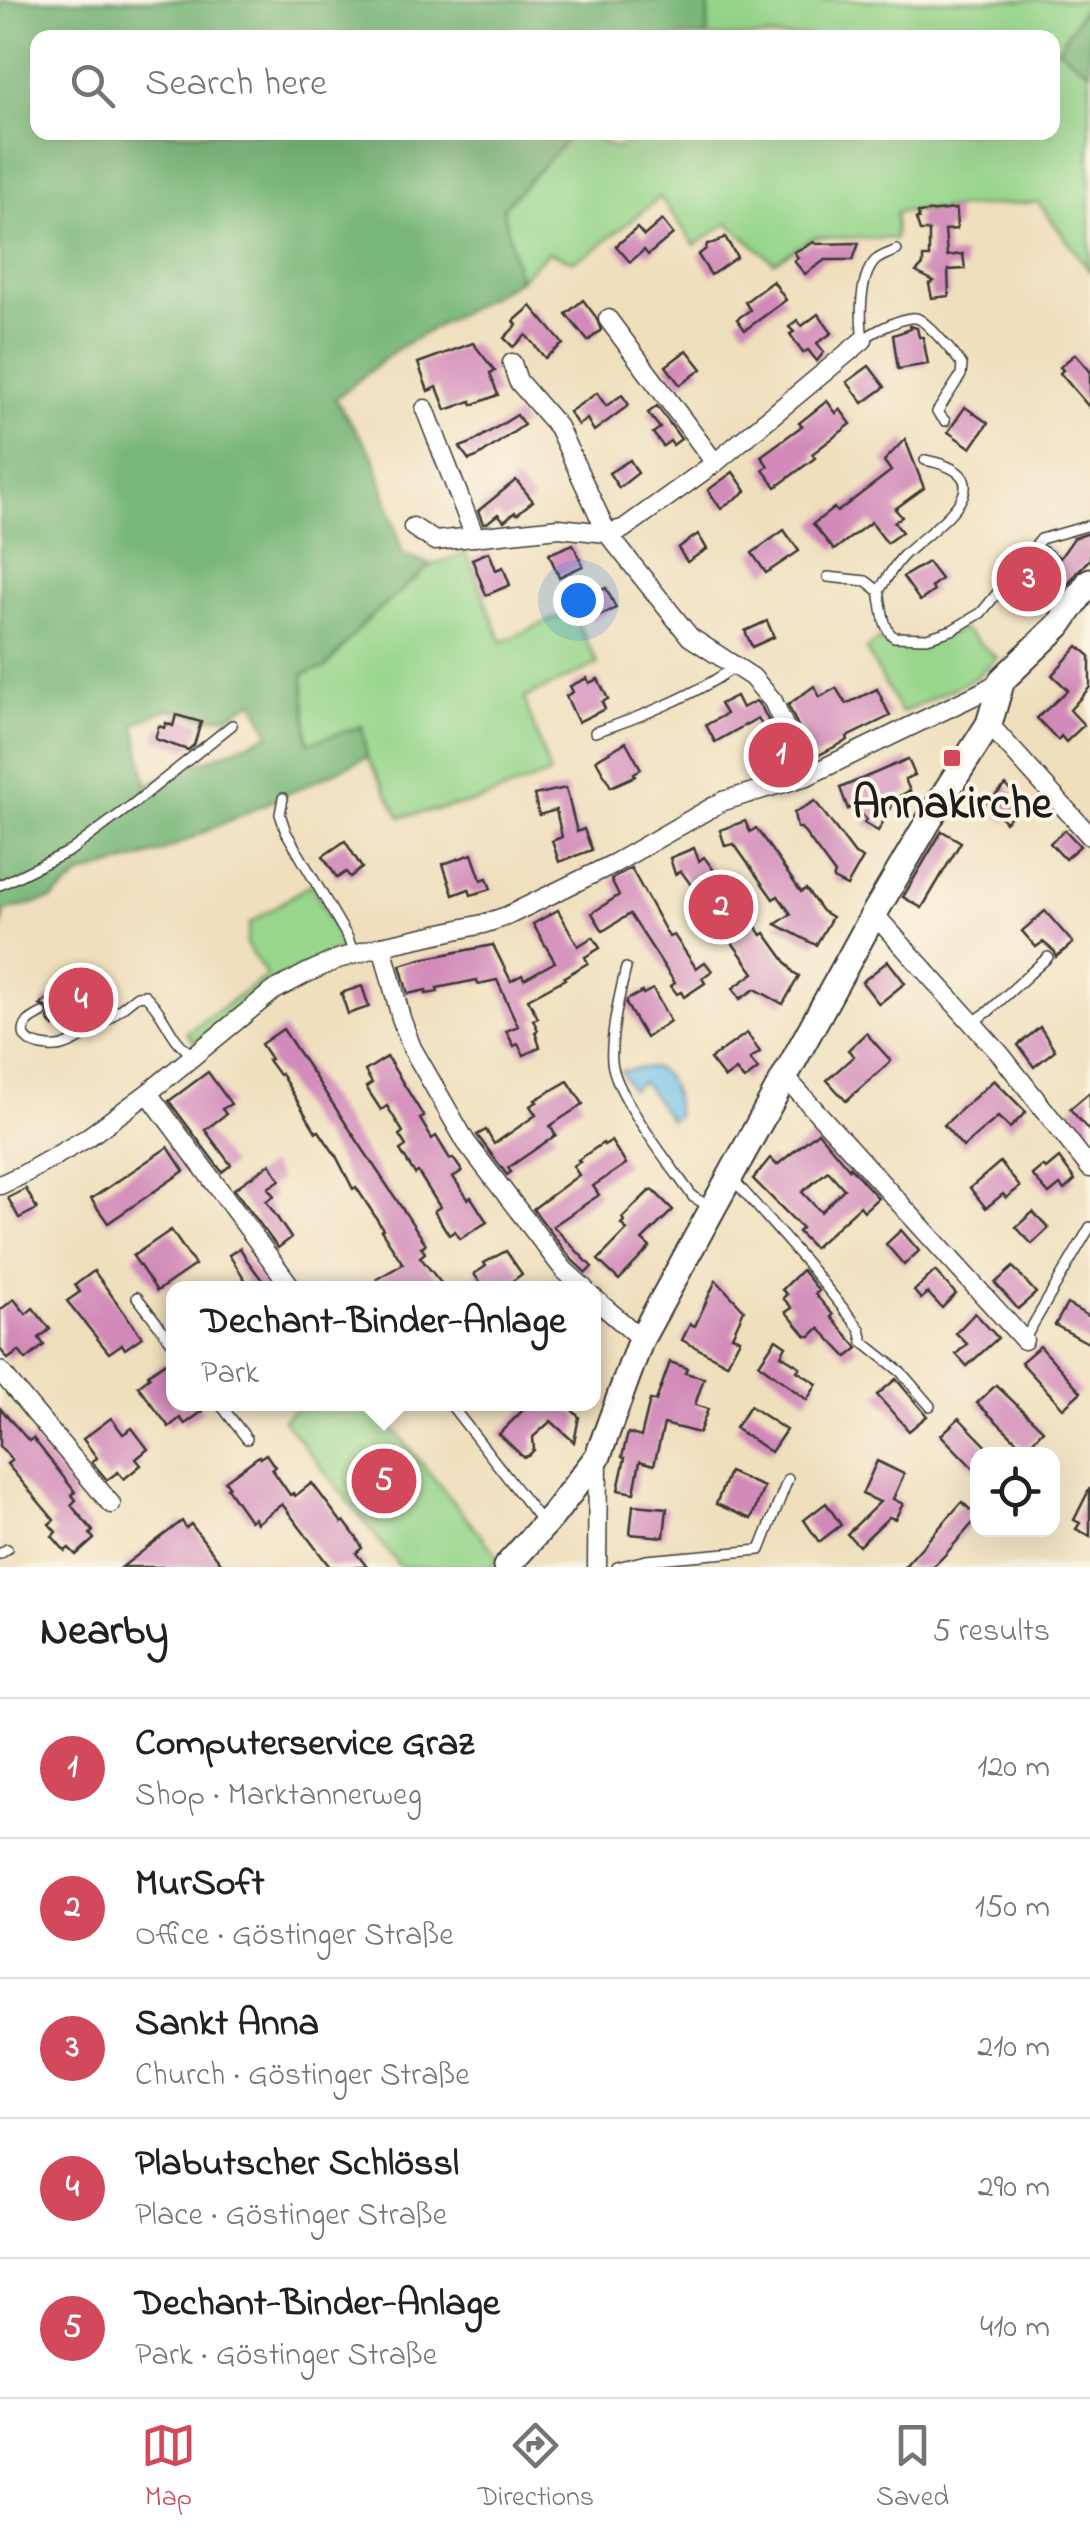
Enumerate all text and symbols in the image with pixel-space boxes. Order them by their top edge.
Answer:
search box [30,30,1060,140]
text: Search here [145,57,327,113]
icon: search [65,58,120,113]
pin: 3 [996,542,1062,616]
your location [553,575,604,626]
pin: 1 [748,718,814,792]
marker: Annakirche [941,747,963,769]
place label: Annakirche [852,773,1054,839]
pin: 2 [688,870,754,944]
pin: 4 [48,962,114,1038]
popup [166,1281,601,1411]
text: Dechant-Binder-Anlage [201,1295,566,1351]
text: Park [201,1351,259,1398]
pin: 5 [352,1444,416,1518]
map controls [970,1447,1060,1537]
button: locate [970,1447,1060,1537]
text: Nearby [40,1602,168,1663]
text: 5 results [933,1609,1050,1656]
text: Computerservice Graz [135,1717,474,1773]
text: 1 [67,1745,78,1792]
text: 120 m [977,1745,1050,1792]
text: Shop · Marktannerweg [135,1773,422,1820]
text: MurSoft [135,1857,265,1913]
text: 2 [65,1885,80,1932]
text: 150 m [975,1885,1050,1932]
text: Office · Göstinger Straße [135,1913,453,1960]
text: Sankt Anna [135,1997,319,2053]
text: 3 [66,2025,79,2072]
text: 210 m [977,2025,1050,2072]
text: Church · Göstinger Straße [135,2053,470,2100]
text: Plabutscher Schlössl [135,2137,459,2193]
text: 4 [66,2165,79,2212]
text: 290 m [978,2165,1050,2212]
text: Place · Göstinger Straße [135,2193,447,2240]
text: Dechant-Binder-Anlage [135,2277,500,2333]
text: 5 [63,2305,82,2352]
text: 410 m [980,2305,1050,2352]
text: Park · Göstinger Straße [135,2333,437,2380]
tab: Map [141,2418,196,2519]
tab: Directions [478,2418,594,2519]
tab: Saved [876,2418,949,2519]

